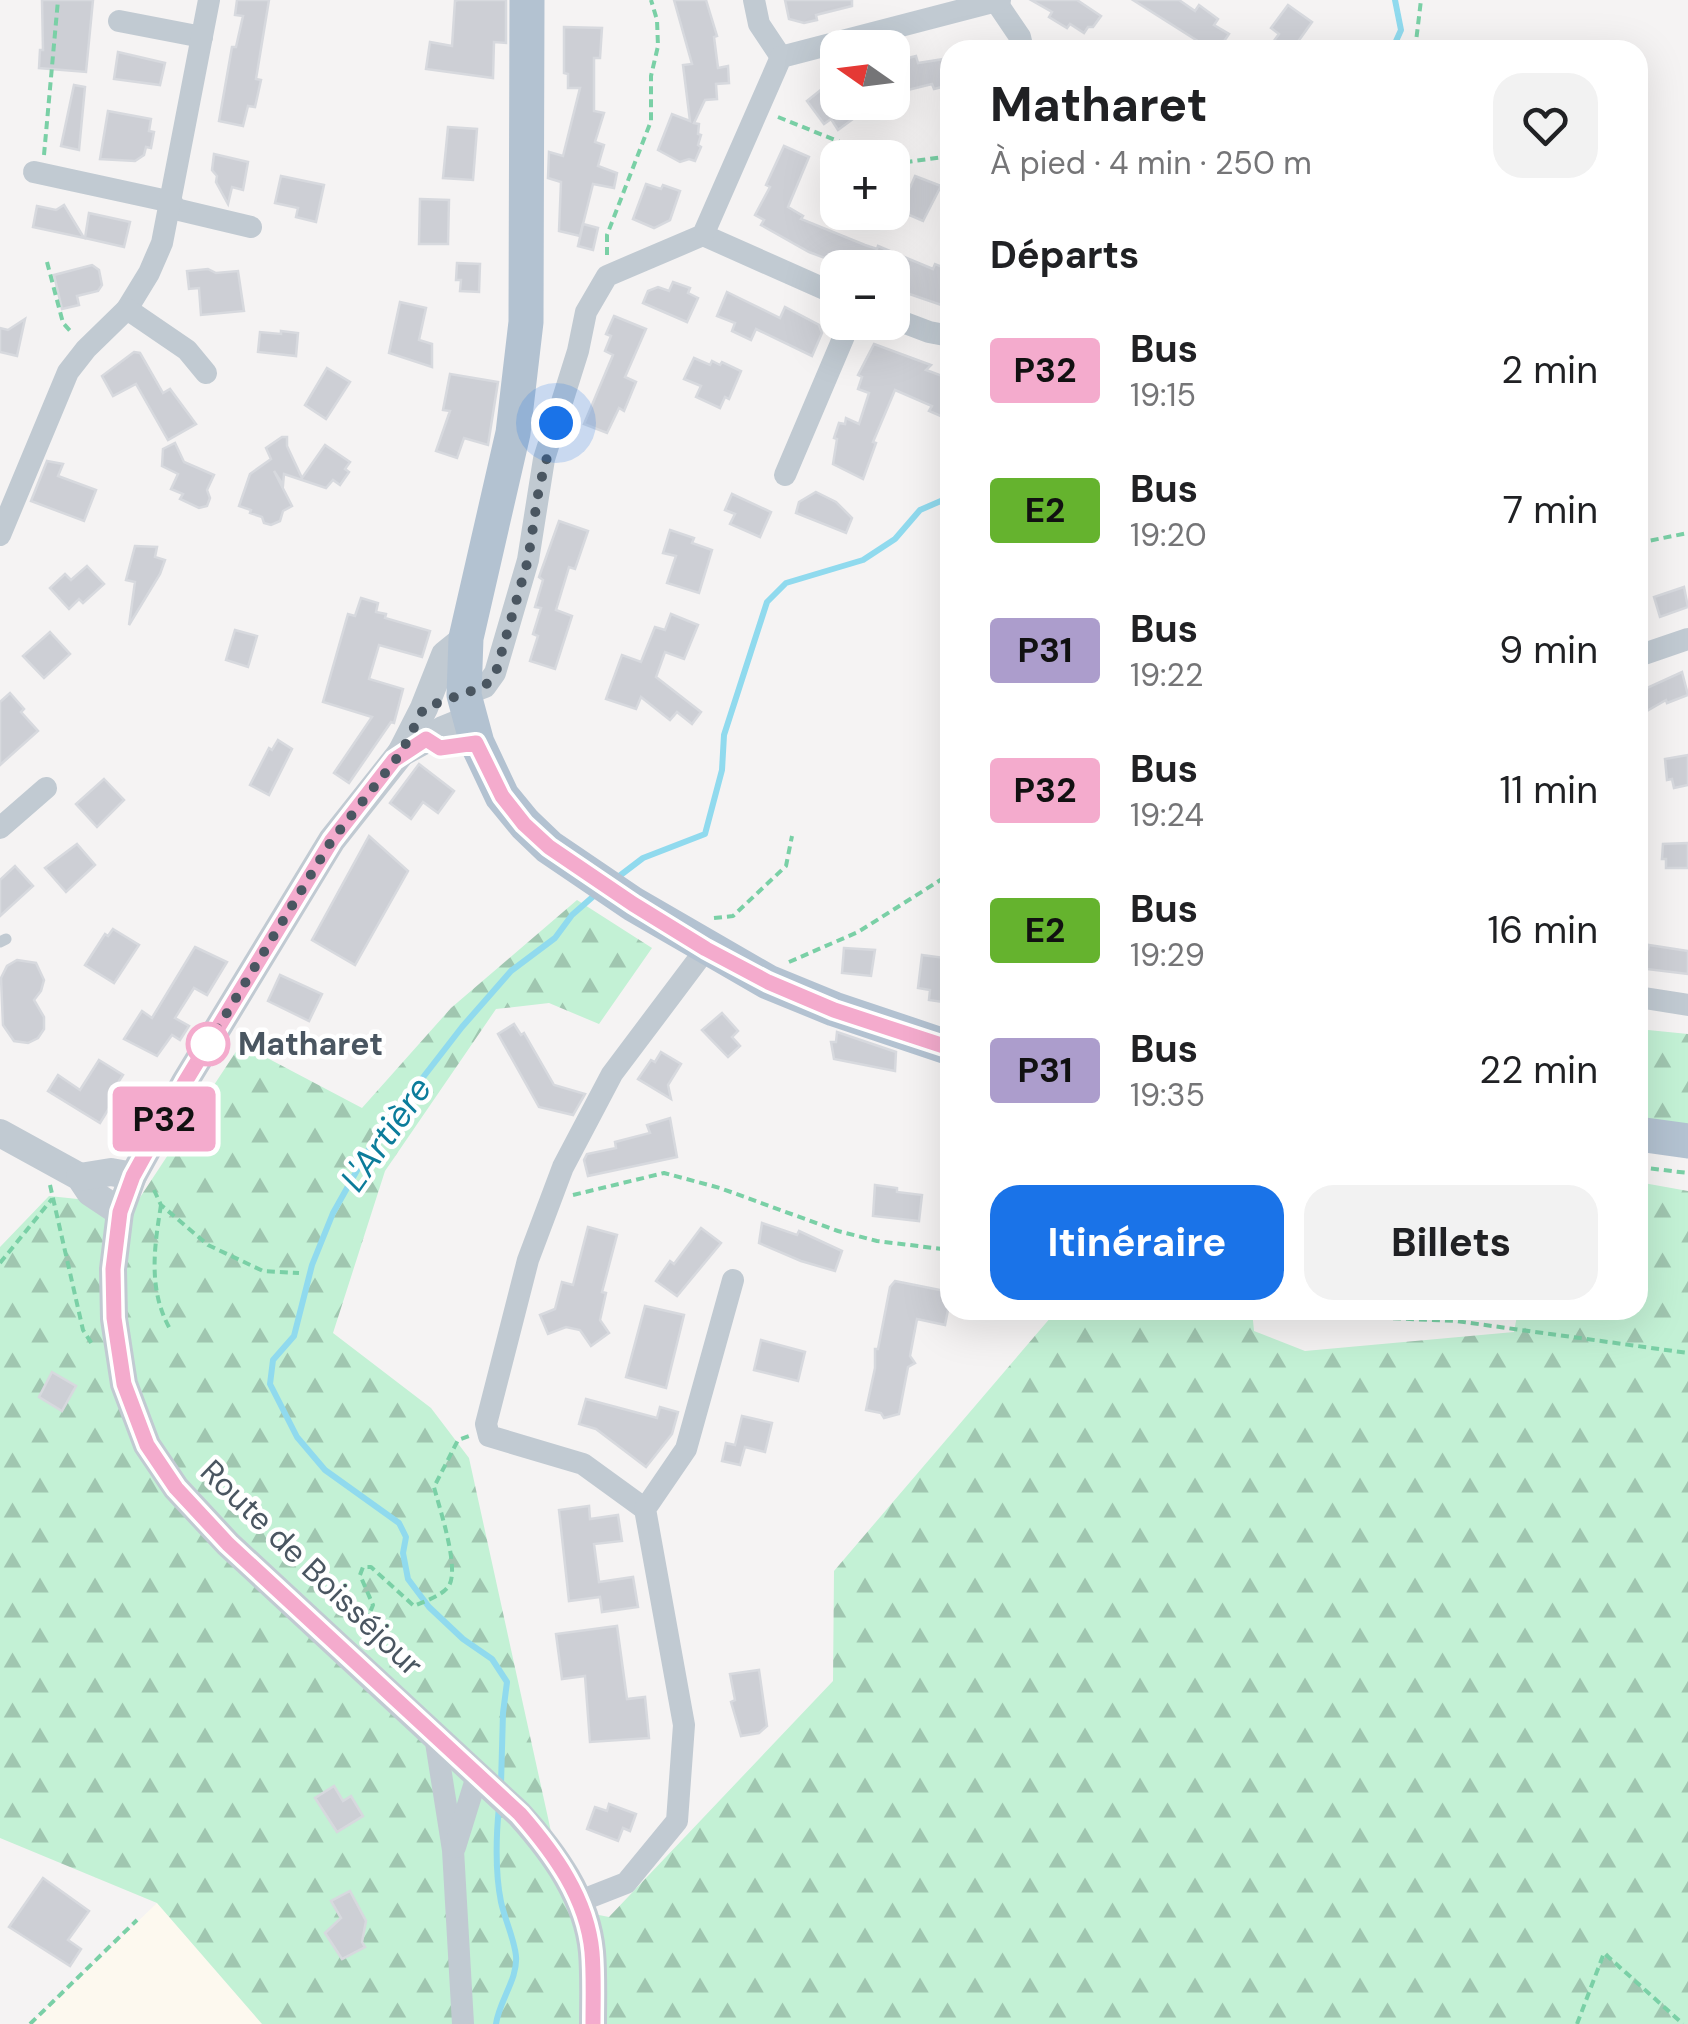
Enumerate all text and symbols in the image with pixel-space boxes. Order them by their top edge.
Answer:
north arrow [820,30,910,120]
map controls [820,30,910,340]
text: Matharet [990,73,1208,136]
button: heart [1493,73,1598,178]
button: + [820,140,910,230]
text: À pied · 4 min · 250 m [990,142,1312,184]
text: Départs [990,230,1139,280]
button: − [820,250,910,340]
text: Bus [1130,324,1198,374]
text: 2 min [1501,345,1598,395]
text: P32 [1014,347,1076,393]
text: 19:15 [1130,374,1196,416]
your location [531,398,581,448]
text: Bus [1130,464,1198,514]
text: 7 min [1503,485,1598,535]
text: E2 [1025,487,1065,533]
text: 19:20 [1130,514,1207,556]
text: Bus [1130,604,1198,654]
text: 9 min [1499,625,1598,675]
text: P31 [1017,627,1073,673]
text: 19:22 [1130,654,1203,696]
text: Bus [1130,744,1198,794]
text: 11 min [1499,765,1598,815]
text: P32 [1014,767,1076,813]
text: 19:24 [1130,794,1204,836]
text: Bus [1130,884,1198,934]
text: 16 min [1487,905,1598,955]
text: E2 [1025,907,1065,953]
text: 19:29 [1130,934,1205,976]
marker: Matharet [187,1023,229,1065]
place label: Matharet [238,1023,383,1065]
text: Bus [1130,1024,1198,1074]
text: 22 min [1479,1045,1598,1095]
text: P31 [1017,1047,1073,1093]
water label: L'Artière [330,1068,442,1200]
text: 19:35 [1130,1074,1205,1116]
line badge: P32 [106,1086,222,1152]
text: P32 [133,1096,195,1142]
button: Itinéraire [990,1185,1284,1300]
button: Billets [1304,1185,1598,1300]
street label: Route de Boisséjour [192,1451,432,1685]

